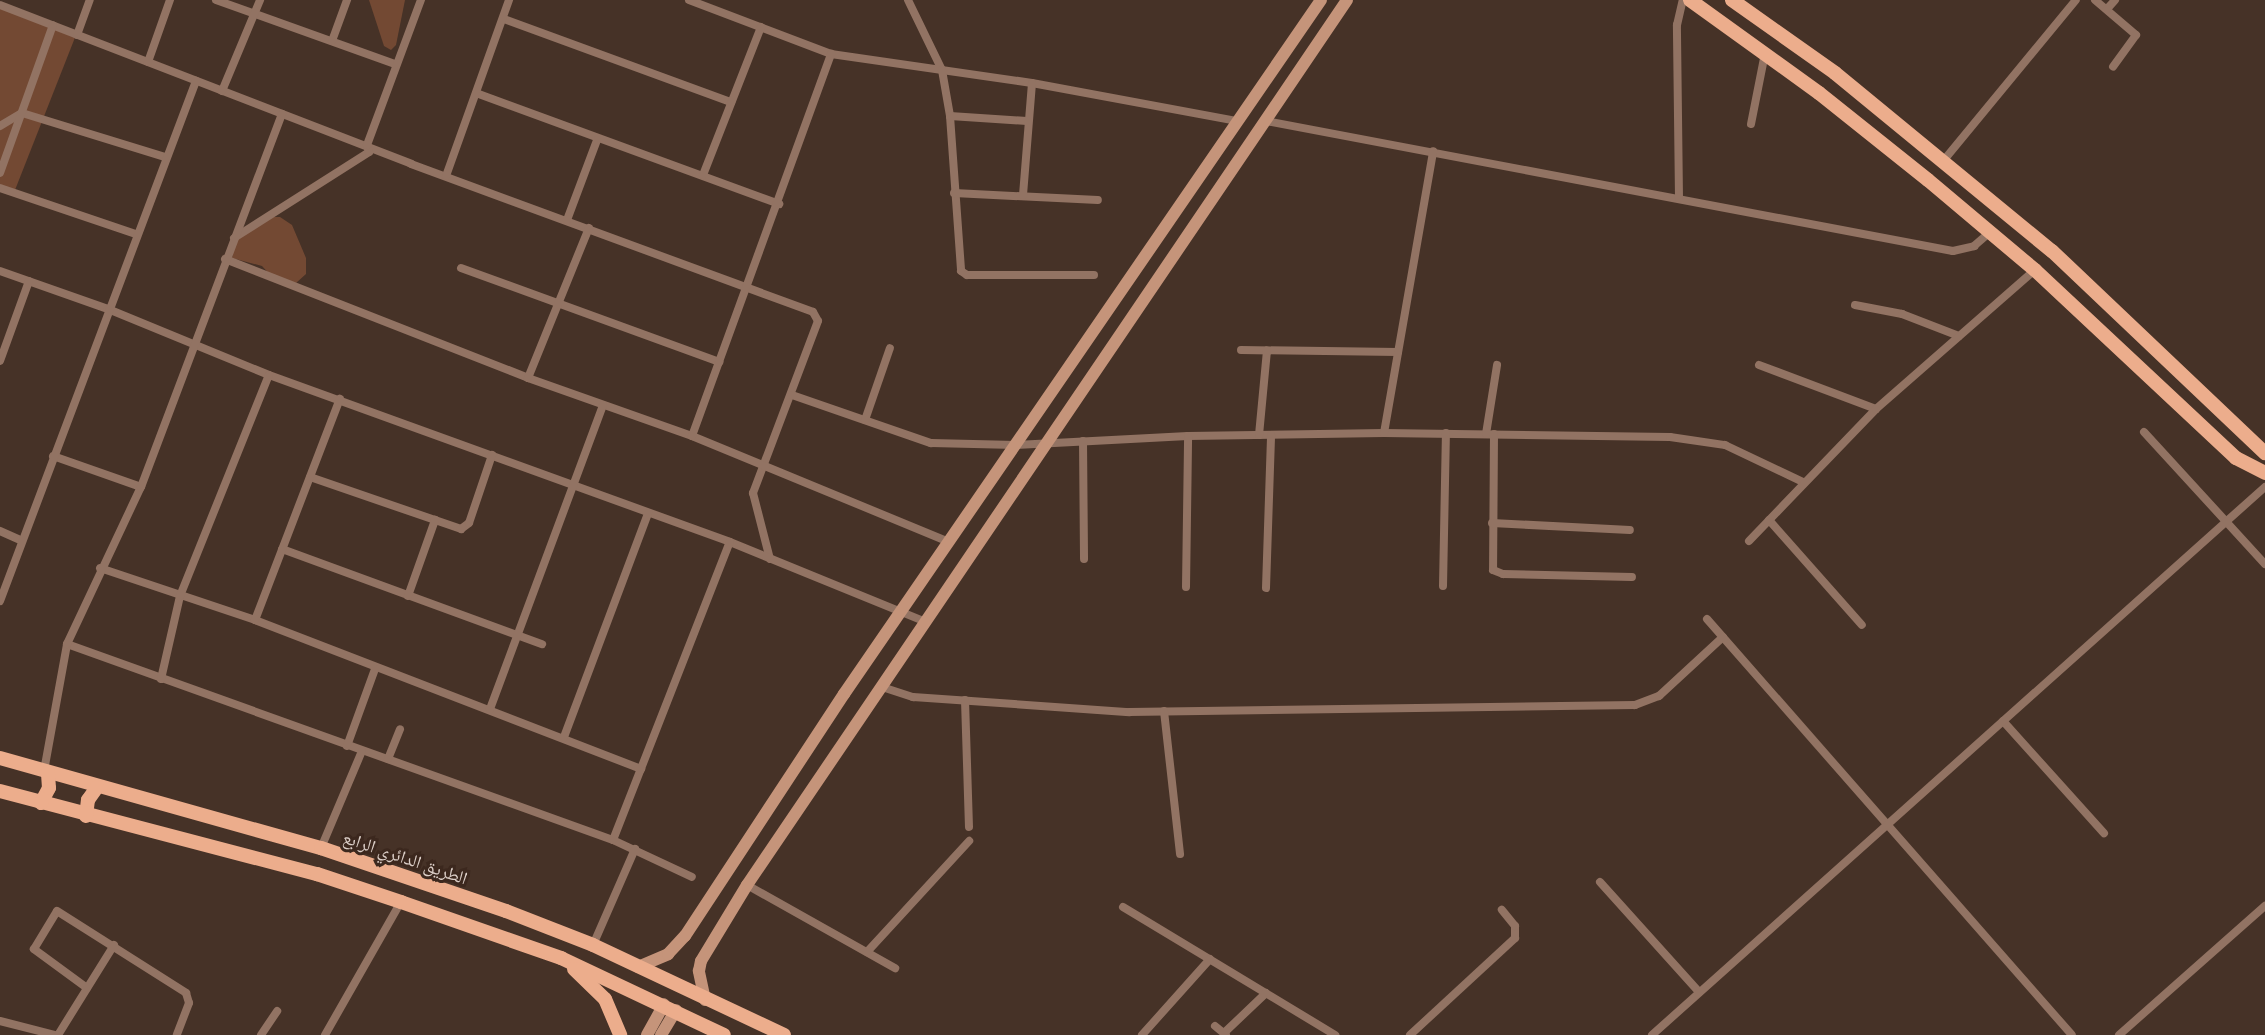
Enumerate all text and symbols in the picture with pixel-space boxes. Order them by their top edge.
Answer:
street label: الطريق الدائري الرابع [340,827,470,889]

